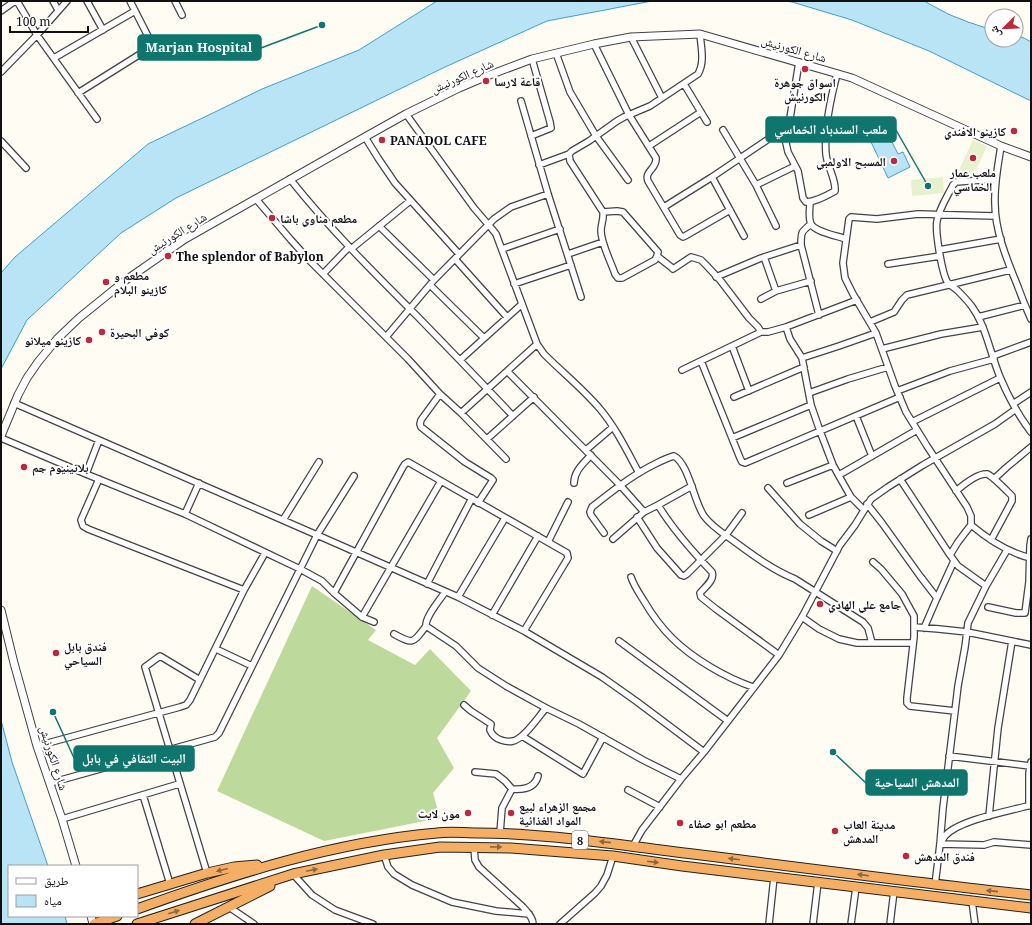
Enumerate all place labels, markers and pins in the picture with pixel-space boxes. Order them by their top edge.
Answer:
callout: Marjan Hospital [138,35,261,60]
marker: اسواق جوهرة الكورنيش [800,64,810,74]
place label: قاعة لارسا [494,73,540,90]
place label: اسواق جوهرة الكورنيش [774,74,836,105]
marker: قاعة لارسا [481,76,491,86]
callout: ملعب السندباد الخماسي [766,117,896,142]
place label: كازينو الافندي [944,123,1007,141]
marker: كازينو الافندي [1009,126,1019,136]
place label: PANADOL CAFE [390,132,487,149]
marker: PANADOL CAFE [377,135,387,145]
place label: المسبح الاولمبي [816,153,886,171]
marker: ملعب عمار الخماسي [968,153,978,163]
marker: المسبح الاولمبي [889,156,899,166]
place label: ملعب عمار الخماسي [949,164,996,196]
place label: مطعم مناوي باشا [280,210,358,228]
marker: مطعم مناوي باشا [267,213,277,223]
place label: The splendor of Babylon [176,248,324,265]
marker: The splendor of Babylon [163,251,173,261]
place label: مطعم و كازينو البلام [114,267,168,298]
marker: مطعم و كازينو البلام [101,277,111,287]
place label: كوفي البحيرة [110,324,170,342]
marker: كوفي البحيرة [97,327,107,337]
place label: كازينو ميلانو [24,332,82,349]
marker: كازينو ميلانو [84,335,94,345]
place label: بلاتينيوم جم [32,459,89,476]
marker: بلاتينيوم جم [19,462,29,472]
place label: جامع علي الهادي [828,596,902,614]
marker: جامع علي الهادي [815,599,825,609]
place label: فندق بابل السياحي [64,638,107,670]
marker: فندق بابل السياحي [51,648,61,658]
callout: البيت الثقافي في بابل [74,746,194,771]
callout: المدهش السياحية [866,770,967,795]
place label: مجمع الزهراء لبيع المواد الغذائية [519,798,596,829]
place label: مون لايت [418,805,460,822]
marker: مون لايت [463,808,473,818]
marker: مجمع الزهراء لبيع المواد الغذائية [506,808,516,818]
place label: مطعم ابو صفاء [688,815,757,832]
place label: مدينة العاب المدهش [843,816,896,847]
marker: مطعم ابو صفاء [675,818,685,828]
marker: مدينة العاب المدهش [830,826,840,836]
place label: فندق المدهش [914,848,975,865]
marker: فندق المدهش [901,851,911,861]

